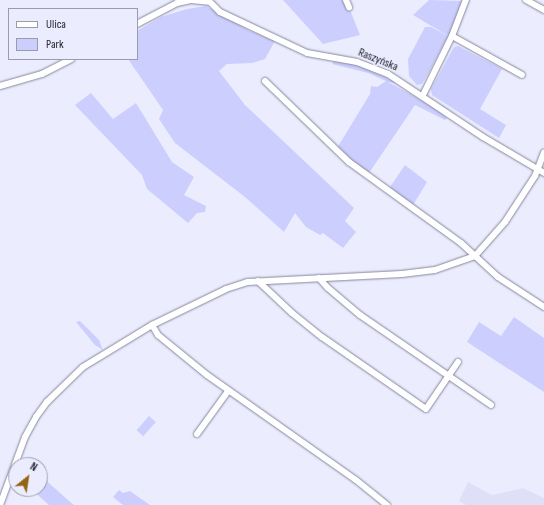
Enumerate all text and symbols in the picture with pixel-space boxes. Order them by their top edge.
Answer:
legend [8,8,138,60]
text: Ulica [46,17,66,32]
text: Park [46,37,64,52]
street label: Raszyńska [356,45,400,75]
north arrow [8,457,48,497]
text: N [28,460,40,474]

